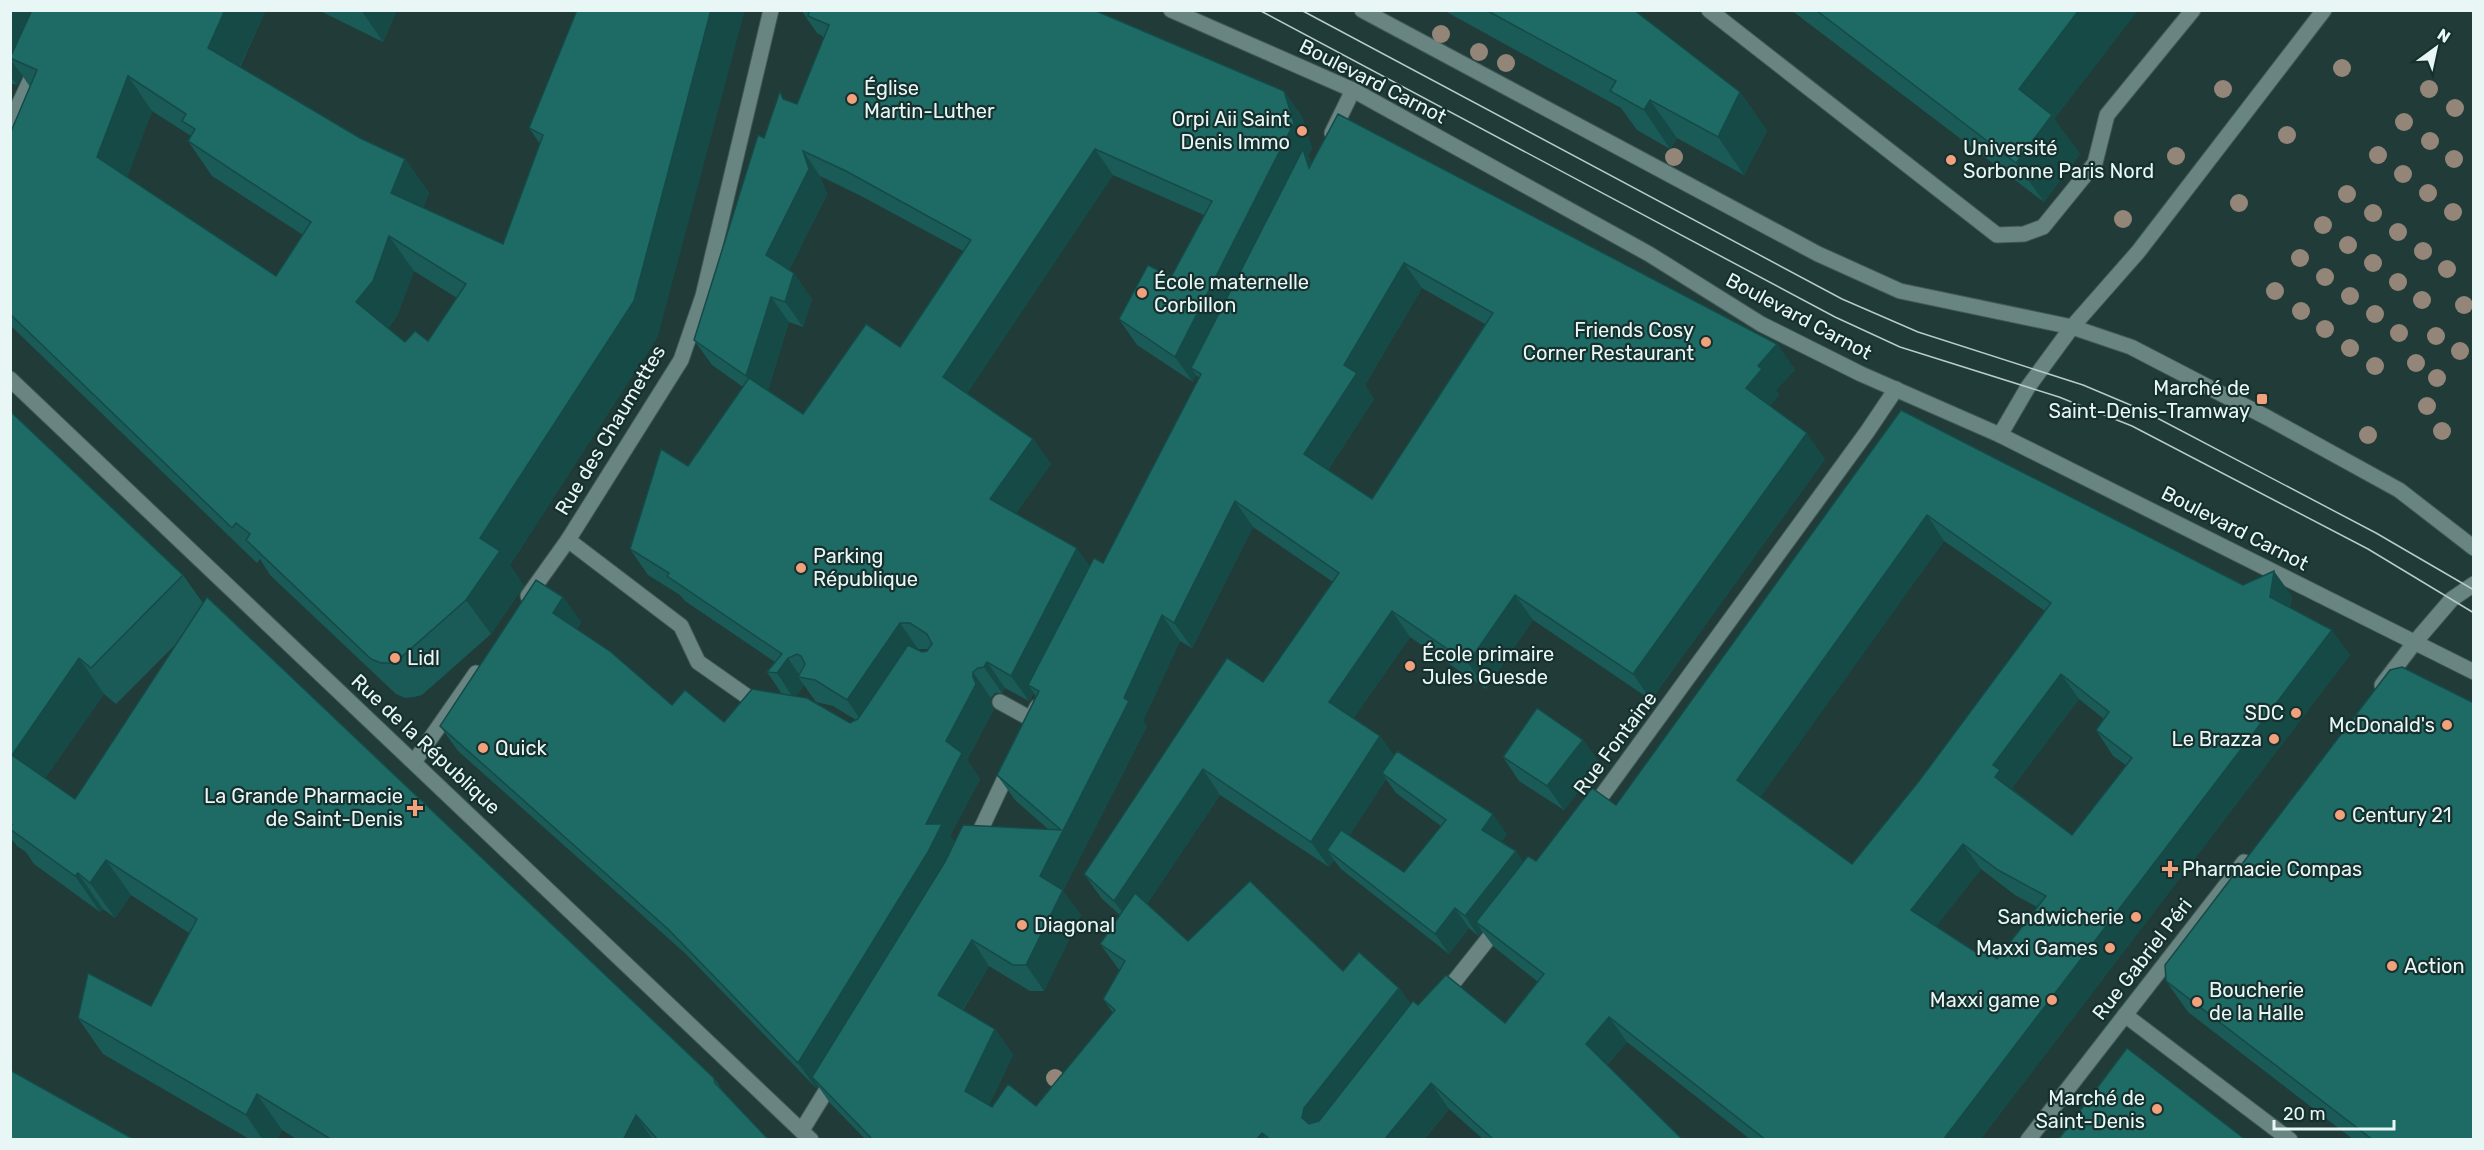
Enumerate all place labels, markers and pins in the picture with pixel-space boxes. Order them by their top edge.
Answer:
place label: Église Martin-Luther [864,76,995,123]
marker: Église Martin-Luther [845,92,859,106]
place label: Orpi Aii Saint Denis Immo [1172,107,1290,154]
marker: Orpi Aii Saint Denis Immo [1295,124,1309,138]
place label: Université Sorbonne Paris Nord [1963,136,2154,183]
marker: Université Sorbonne Paris Nord [1944,153,1958,167]
place label: École maternelle Corbillon [1154,270,1309,317]
marker: École maternelle Corbillon [1135,286,1149,300]
place label: Friends Cosy Corner Restaurant [1523,318,1694,365]
marker: Friends Cosy Corner Restaurant [1699,335,1713,349]
place label: Marché de Saint-Denis-Tramway [2049,376,2250,423]
marker: Marché de Saint-Denis-Tramway [2255,392,2269,406]
place label: Parking République [813,544,918,591]
marker: Parking République [794,561,808,575]
place label: École primaire Jules Guesde [1422,642,1554,689]
place label: Lidl [407,646,440,670]
marker: Lidl [388,651,402,665]
marker: École primaire Jules Guesde [1403,659,1417,673]
place label: SDC [2244,701,2284,725]
marker: SDC [2289,706,2303,720]
place label: McDonald's [2329,713,2435,737]
marker: McDonald's [2440,718,2454,732]
place label: Le Brazza [2172,727,2262,751]
marker: Le Brazza [2267,732,2281,746]
place label: Quick [495,736,547,760]
marker: Quick [476,741,490,755]
place label: La Grande Pharmacie de Saint-Denis [204,784,403,831]
marker: La Grande Pharmacie de Saint-Denis [408,801,422,815]
place label: Century 21 [2352,803,2452,827]
marker: Century 21 [2333,808,2347,822]
place label: Pharmacie Compas [2182,857,2362,881]
marker: Pharmacie Compas [2163,862,2177,876]
place label: Sandwicherie [1998,905,2124,929]
marker: Sandwicherie [2129,910,2143,924]
place label: Diagonal [1034,913,1115,937]
marker: Diagonal [1015,918,1029,932]
place label: Maxxi Games [1976,936,2098,960]
marker: Maxxi Games [2103,941,2117,955]
place label: Action [2404,954,2465,978]
marker: Action [2385,959,2399,973]
place label: Boucherie de la Halle [2209,978,2304,1025]
place label: Maxxi game [1930,988,2040,1012]
marker: Maxxi game [2045,993,2059,1007]
marker: Boucherie de la Halle [2190,995,2204,1009]
place label: Marché de Saint-Denis [2035,1086,2145,1133]
marker: Marché de Saint-Denis [2150,1102,2164,1116]

